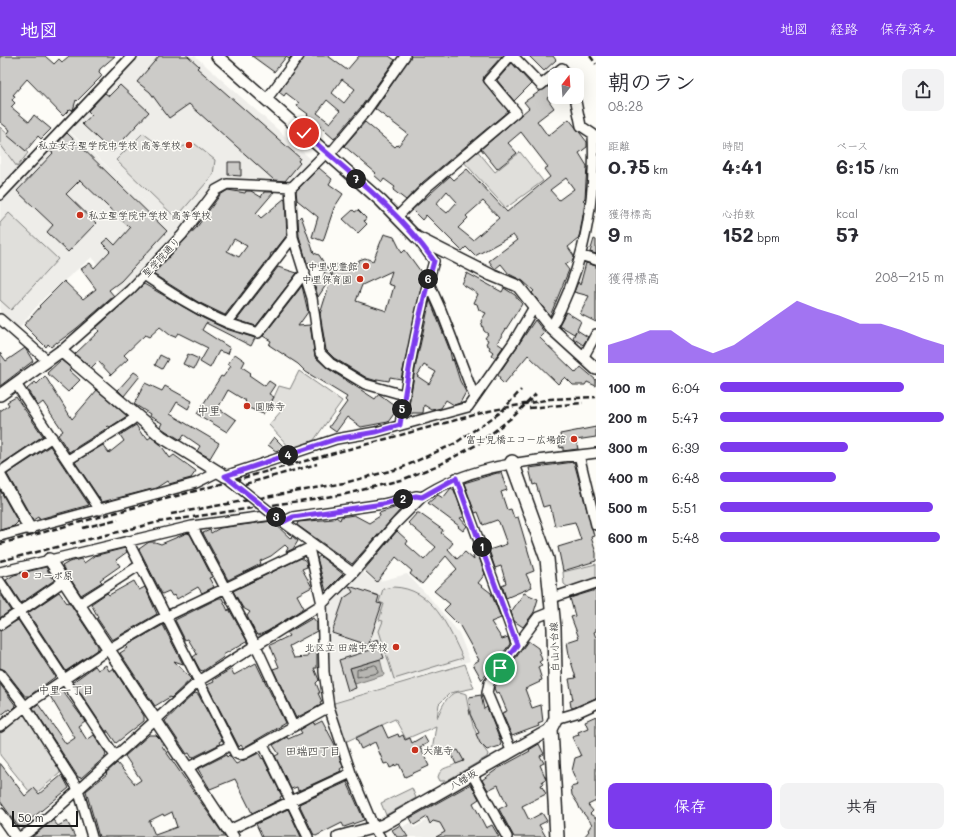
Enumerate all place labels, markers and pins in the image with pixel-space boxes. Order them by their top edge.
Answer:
pin [287,116,321,150]
place label: 私立女子聖学院中学校 高等学校 [38,138,181,152]
marker: 私立女子聖学院中学校 高等学校 [184,140,194,150]
pin: 7 [346,169,366,189]
place label: 私立聖学院中学校 高等学校 [88,208,211,222]
marker: 私立聖学院中学校 高等学校 [75,210,85,220]
place label: 中里児童館 [308,259,358,273]
marker: 中里児童館 [361,261,371,271]
pin: 6 [418,269,438,289]
place label: 中里保育園 [302,272,352,286]
marker: 中里保育園 [355,274,365,284]
place label: 圓勝寺 [255,399,285,413]
pin: 5 [392,399,412,419]
marker: 圓勝寺 [242,401,252,411]
place label: 富士見橋エコー広場館 [466,432,566,446]
marker: 富士見橋エコー広場館 [569,434,579,444]
pin: 4 [278,445,298,465]
pin: 2 [393,489,413,509]
pin: 3 [266,507,286,527]
pin: 1 [472,537,492,557]
place label: コーポ原 [33,568,73,582]
marker: コーポ原 [20,570,30,580]
place label: 北区立 田端中学校 [305,640,388,654]
marker: 北区立 田端中学校 [391,642,401,652]
pin [483,651,517,685]
place label: 大龍寺 [423,743,453,757]
marker: 大龍寺 [410,745,420,755]

